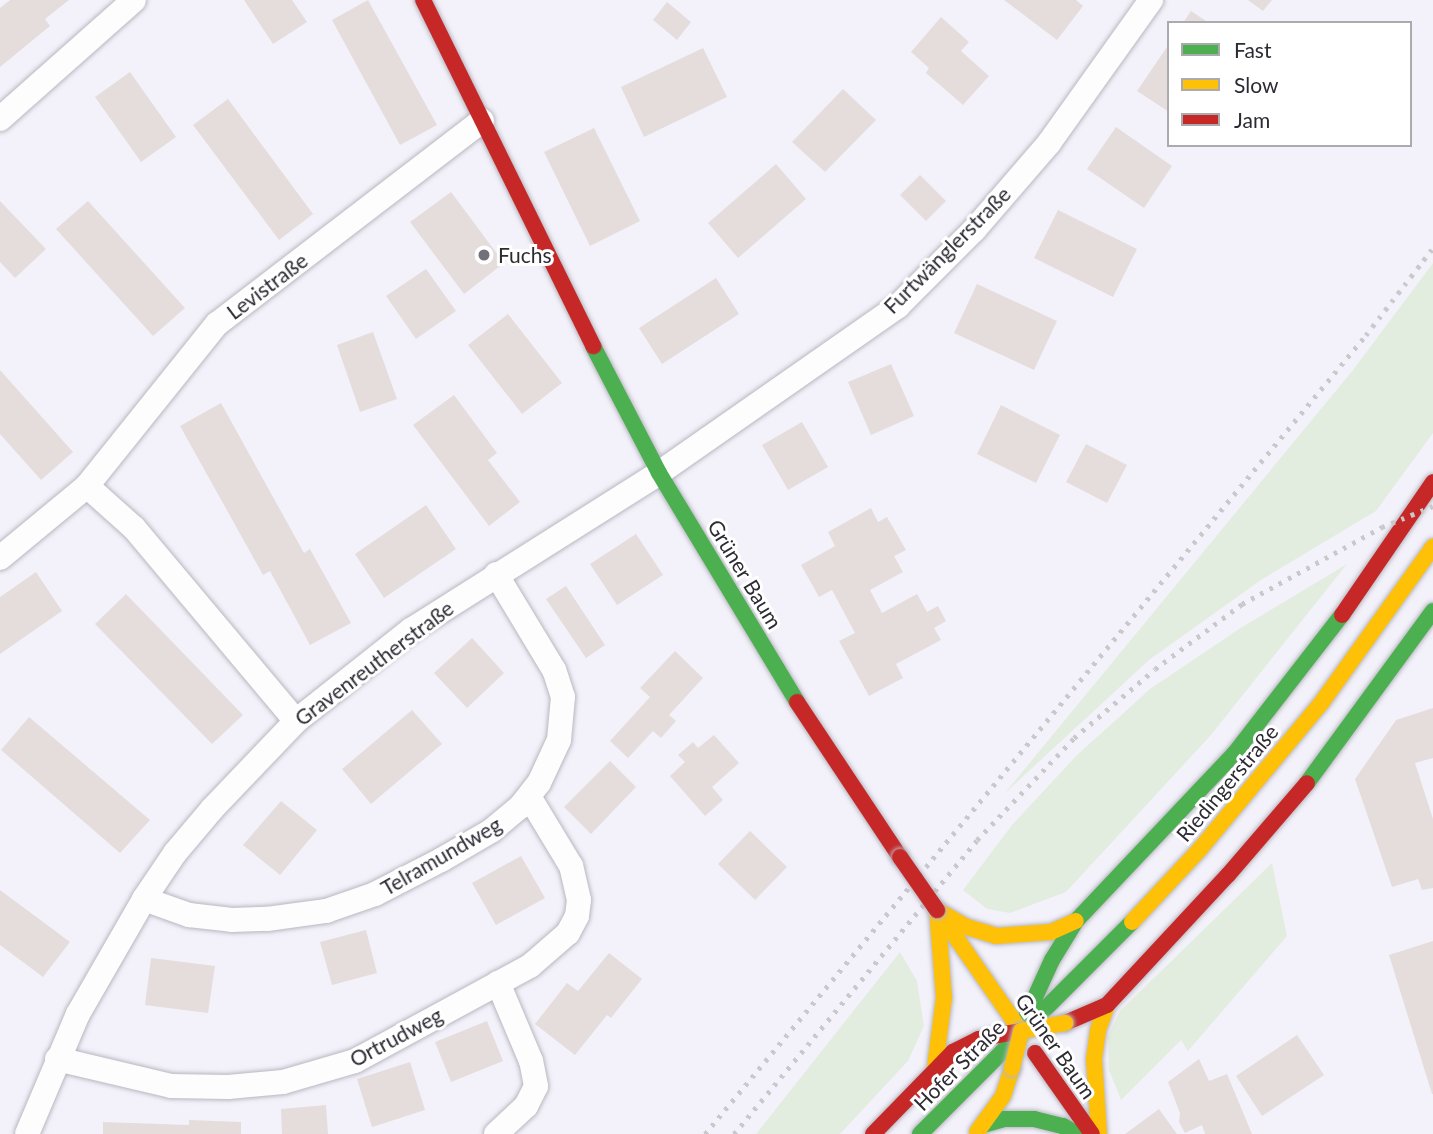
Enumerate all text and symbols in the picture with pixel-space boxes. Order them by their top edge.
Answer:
legend [1167,21,1412,147]
text: Fast [1234,37,1271,62]
text: Slow [1234,72,1278,97]
text: Jam [1234,107,1270,132]
street label: Furtwänglerstraße [878,181,1016,319]
place label: Fuchs [498,242,552,268]
street label: Levistraße [222,247,312,325]
marker: Fuchs [476,247,492,263]
street label: Grüner Baum [702,515,788,633]
street label: Gravenreutherstraße [290,595,458,731]
street label: Riedingerstraße [1171,719,1283,847]
street label: Telramundweg [376,811,506,901]
street label: Grüner Baum [1010,988,1102,1104]
street label: Ortrudweg [345,1002,447,1072]
street label: Hofer Straße [908,1014,1010,1116]

